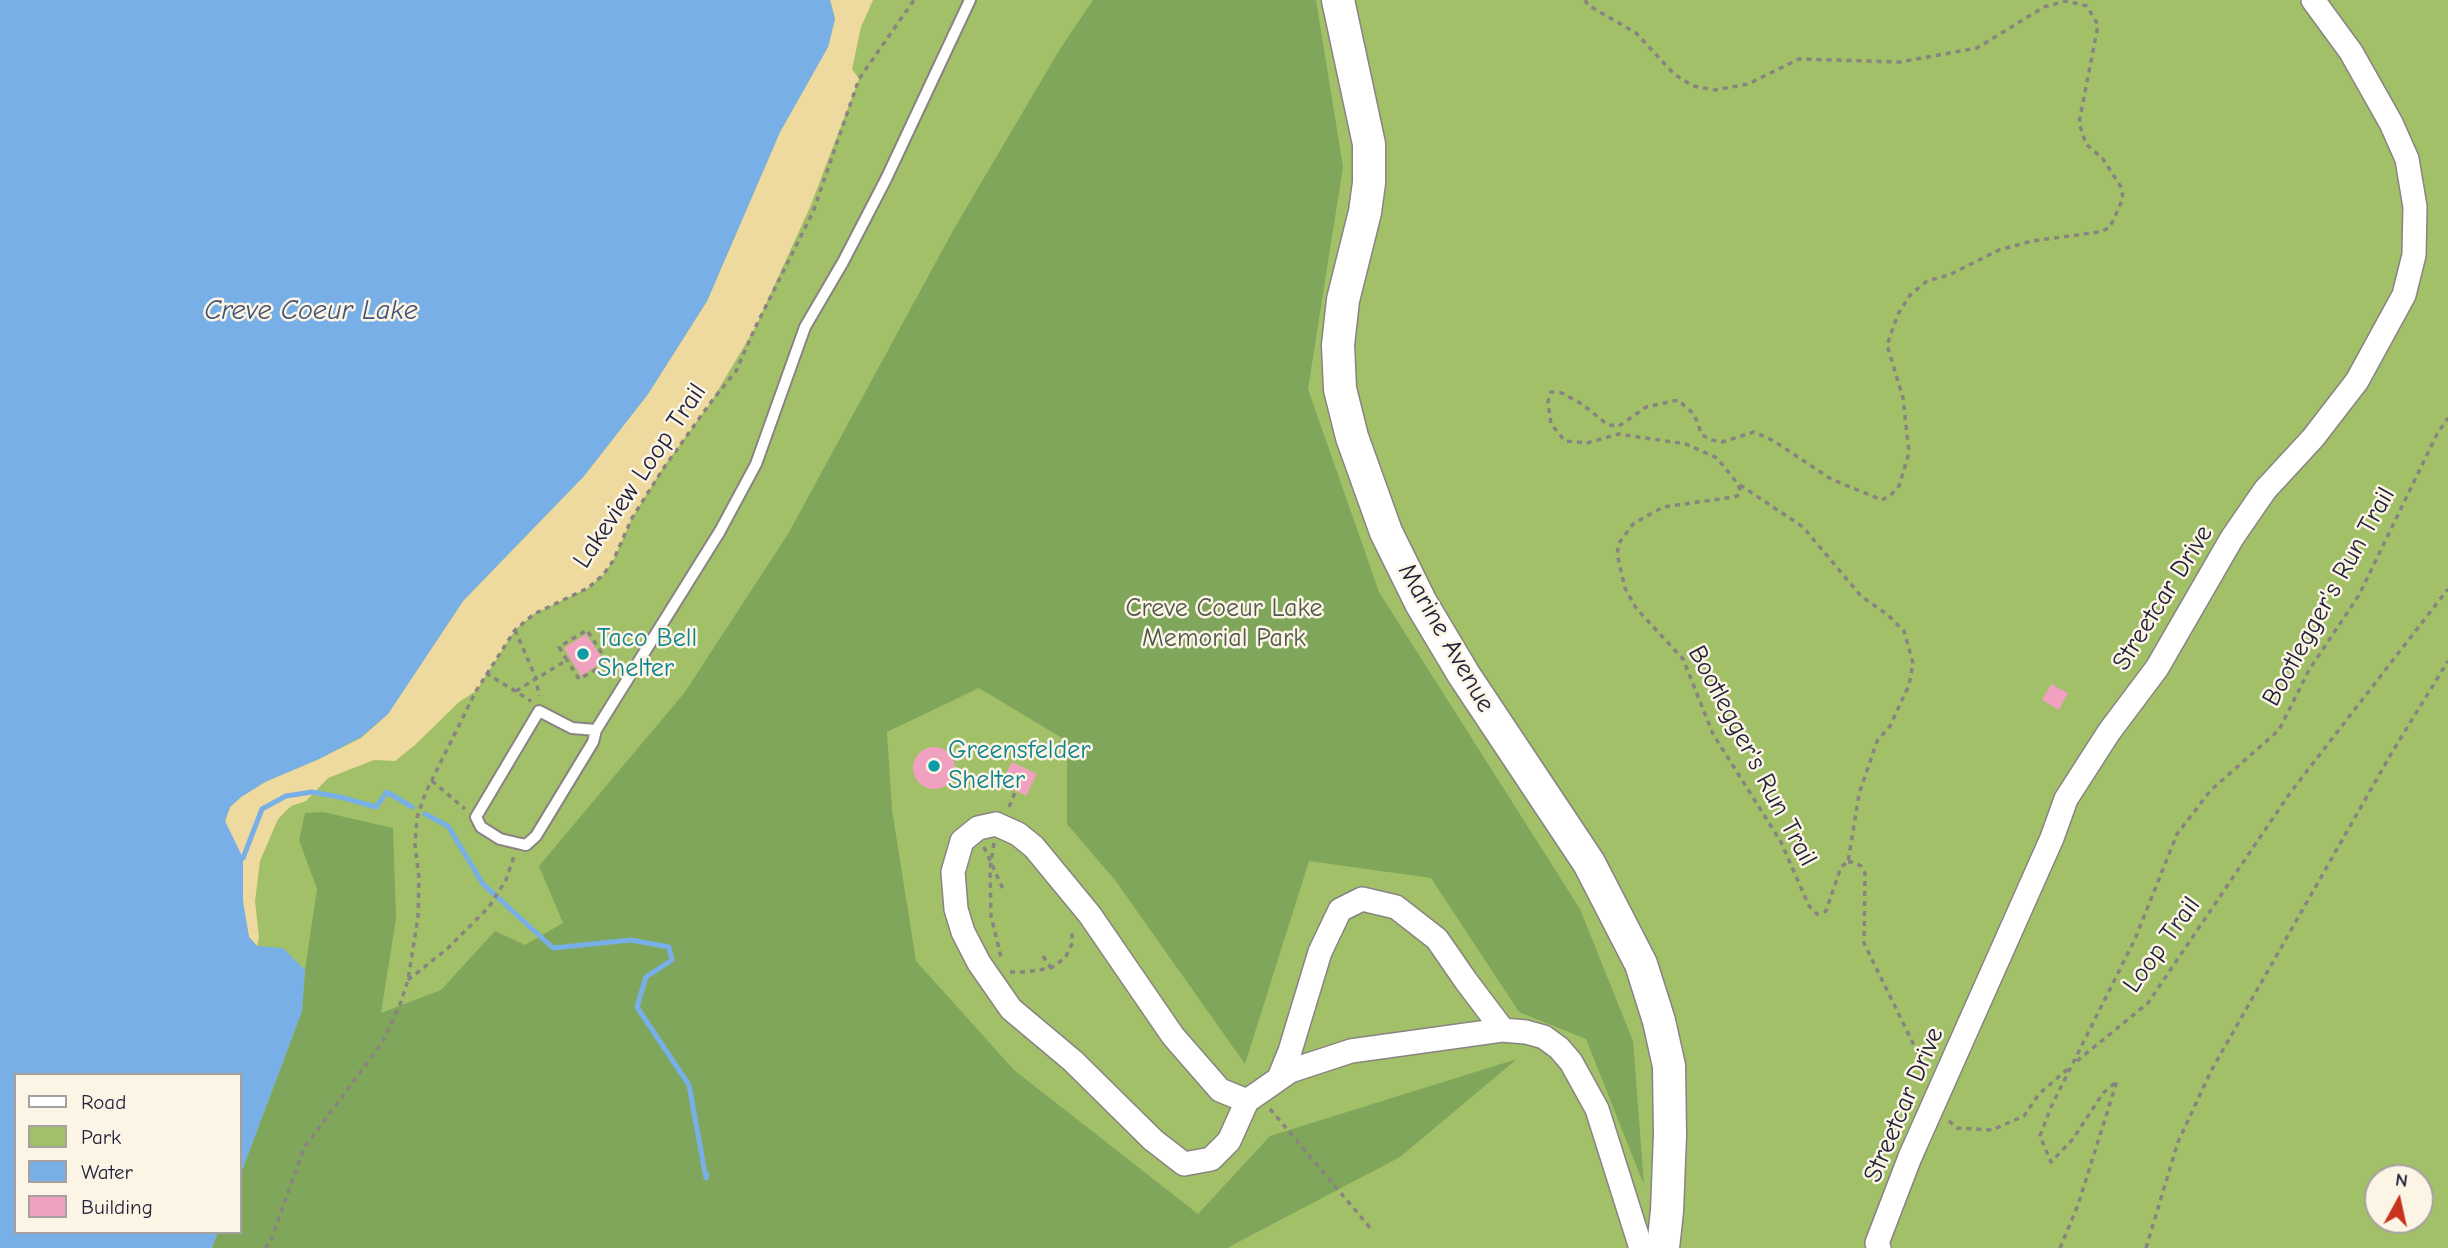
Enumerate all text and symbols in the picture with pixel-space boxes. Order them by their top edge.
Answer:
water label: Creve Coeur Lake [204,294,418,328]
street label: Lakeview Loop Trail [567,378,713,574]
street label: Bootlegger's Run Trail [2256,482,2402,712]
street label: Streetcar Drive [2106,520,2220,676]
street label: Marine Avenue [1391,558,1501,718]
park label: Creve Coeur Lake Memorial Park [1126,593,1322,654]
place label: Taco Bell Shelter [597,623,697,684]
street label: Bootlegger's Run Trail [1681,640,1823,872]
marker: Taco Bell Shelter [575,646,591,662]
place label: Greensfelder Shelter [948,735,1091,796]
marker: Greensfelder Shelter [926,758,942,774]
street label: Loop Trail [2117,891,2207,999]
street label: Streetcar Drive [1857,1023,1951,1187]
legend [14,1073,242,1234]
text: Road [81,1090,126,1114]
text: Park [81,1125,121,1149]
text: Water [81,1160,133,1184]
north arrow [2364,1164,2434,1234]
text: N [2394,1168,2409,1192]
text: Building [81,1195,153,1219]

